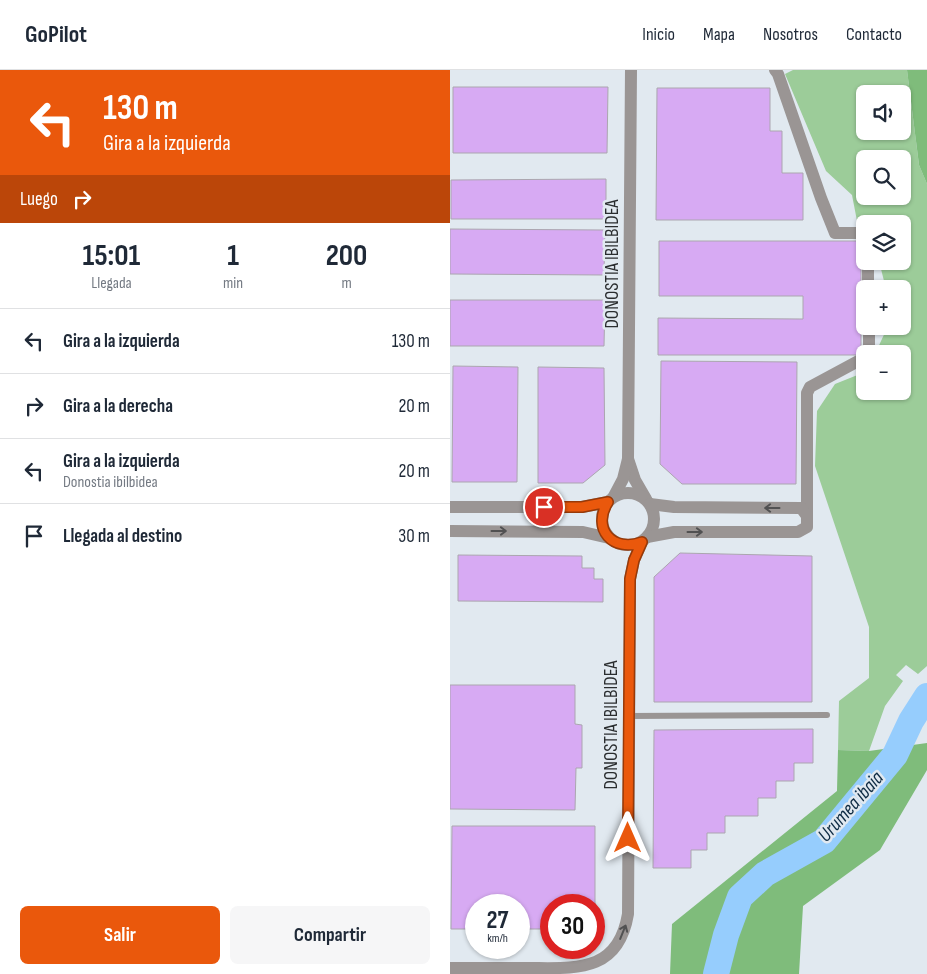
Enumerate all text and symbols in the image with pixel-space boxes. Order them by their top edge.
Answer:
text: GoPilot [25,20,87,49]
text: Inicio [642,24,675,45]
text: Mapa [703,24,735,45]
text: Nosotros [763,24,818,45]
text: Contacto [846,24,902,45]
map controls [856,85,911,400]
button: sound [856,85,911,140]
text: 130 m [103,87,178,130]
icon: left [20,90,85,155]
text: Gira a la izquierda [103,130,231,157]
button: search [856,150,911,205]
icon: right [68,185,96,213]
text: Luego [20,188,58,211]
street label: DONOSTIA IBILBIDEA [601,199,624,328]
button: layers [856,215,911,270]
text: 15:01 [83,238,140,274]
text: 1 [227,238,239,274]
text: 200 [326,238,367,274]
text: Llegada [91,274,132,293]
text: min [223,274,243,293]
text: m [341,274,352,293]
button: + [856,280,911,335]
icon: left [20,327,48,355]
text: Gira a la izquierda [63,330,180,353]
text: 130 m [392,330,430,353]
button: − [856,345,911,400]
icon: right [20,392,48,420]
text: Gira a la derecha [63,395,173,418]
text: 20 m [398,395,430,418]
text: Gira a la izquierda [63,450,180,473]
icon: left [20,457,48,485]
text: 20 m [398,460,430,483]
text: Donostia ibilbidea [63,473,158,492]
pin [523,486,565,528]
icon: arrive [530,493,558,521]
one-way arrow [765,503,781,513]
icon: arrive [20,522,48,550]
text: Llegada al destino [63,525,182,548]
text: 30 m [398,525,430,548]
one-way arrow [490,526,506,536]
one-way arrow [686,527,703,537]
street label: DONOSTIA IBILBIDEA [600,660,623,789]
water label: Urumea ibaia [813,766,889,847]
position arrow [601,811,653,863]
speed limit sign: 30 [540,894,605,959]
text: 27 [487,905,508,936]
button: Salir [20,906,220,964]
button: Compartir [230,906,430,964]
one-way arrow [619,925,628,940]
text: km/h [487,931,508,946]

